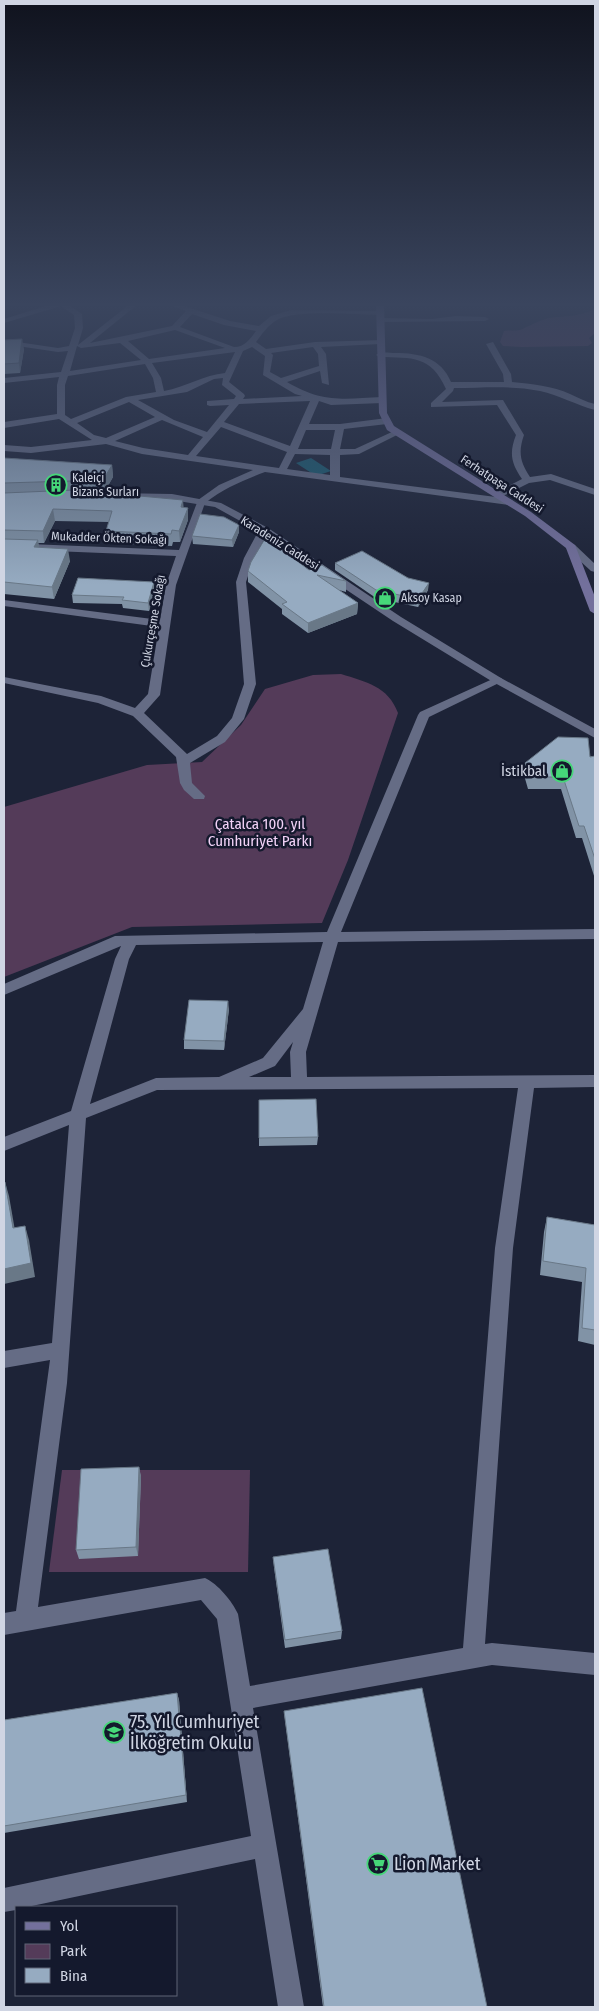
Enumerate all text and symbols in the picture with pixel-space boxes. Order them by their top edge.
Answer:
street label: Ferhatpaşa Caddesi [458,452,546,516]
place label: Kaleiçi Bizans Surları [72,471,139,499]
building icon: Kaleiçi Bizans Surları [44,473,68,497]
street label: Karadeniz Caddesi [238,513,322,573]
street label: Mukadder Ökten Sokağı [51,527,167,547]
street label: Çukurçeşme Sokağı [138,574,168,668]
shop icon: Aksoy Kasap [373,586,397,610]
place label: Aksoy Kasap [401,591,462,605]
shop icon: İstikbal [550,759,574,783]
place label: İstikbal [501,762,546,780]
park label: Çatalca 100. yıl Cumhuriyet Parkı [208,815,312,850]
place label: 75. Yıl Cumhuriyet İlköğretim Okulu [130,1711,260,1754]
school or university icon: 75. Yıl Cumhuriyet İlköğretim Okulu [102,1720,126,1744]
supermarket icon: Lion Market [366,1852,390,1876]
place label: Lion Market [394,1853,481,1875]
legend [15,1906,178,1996]
text: Yol [60,1917,78,1935]
text: Park [60,1942,87,1960]
text: Bina [60,1967,87,1985]

